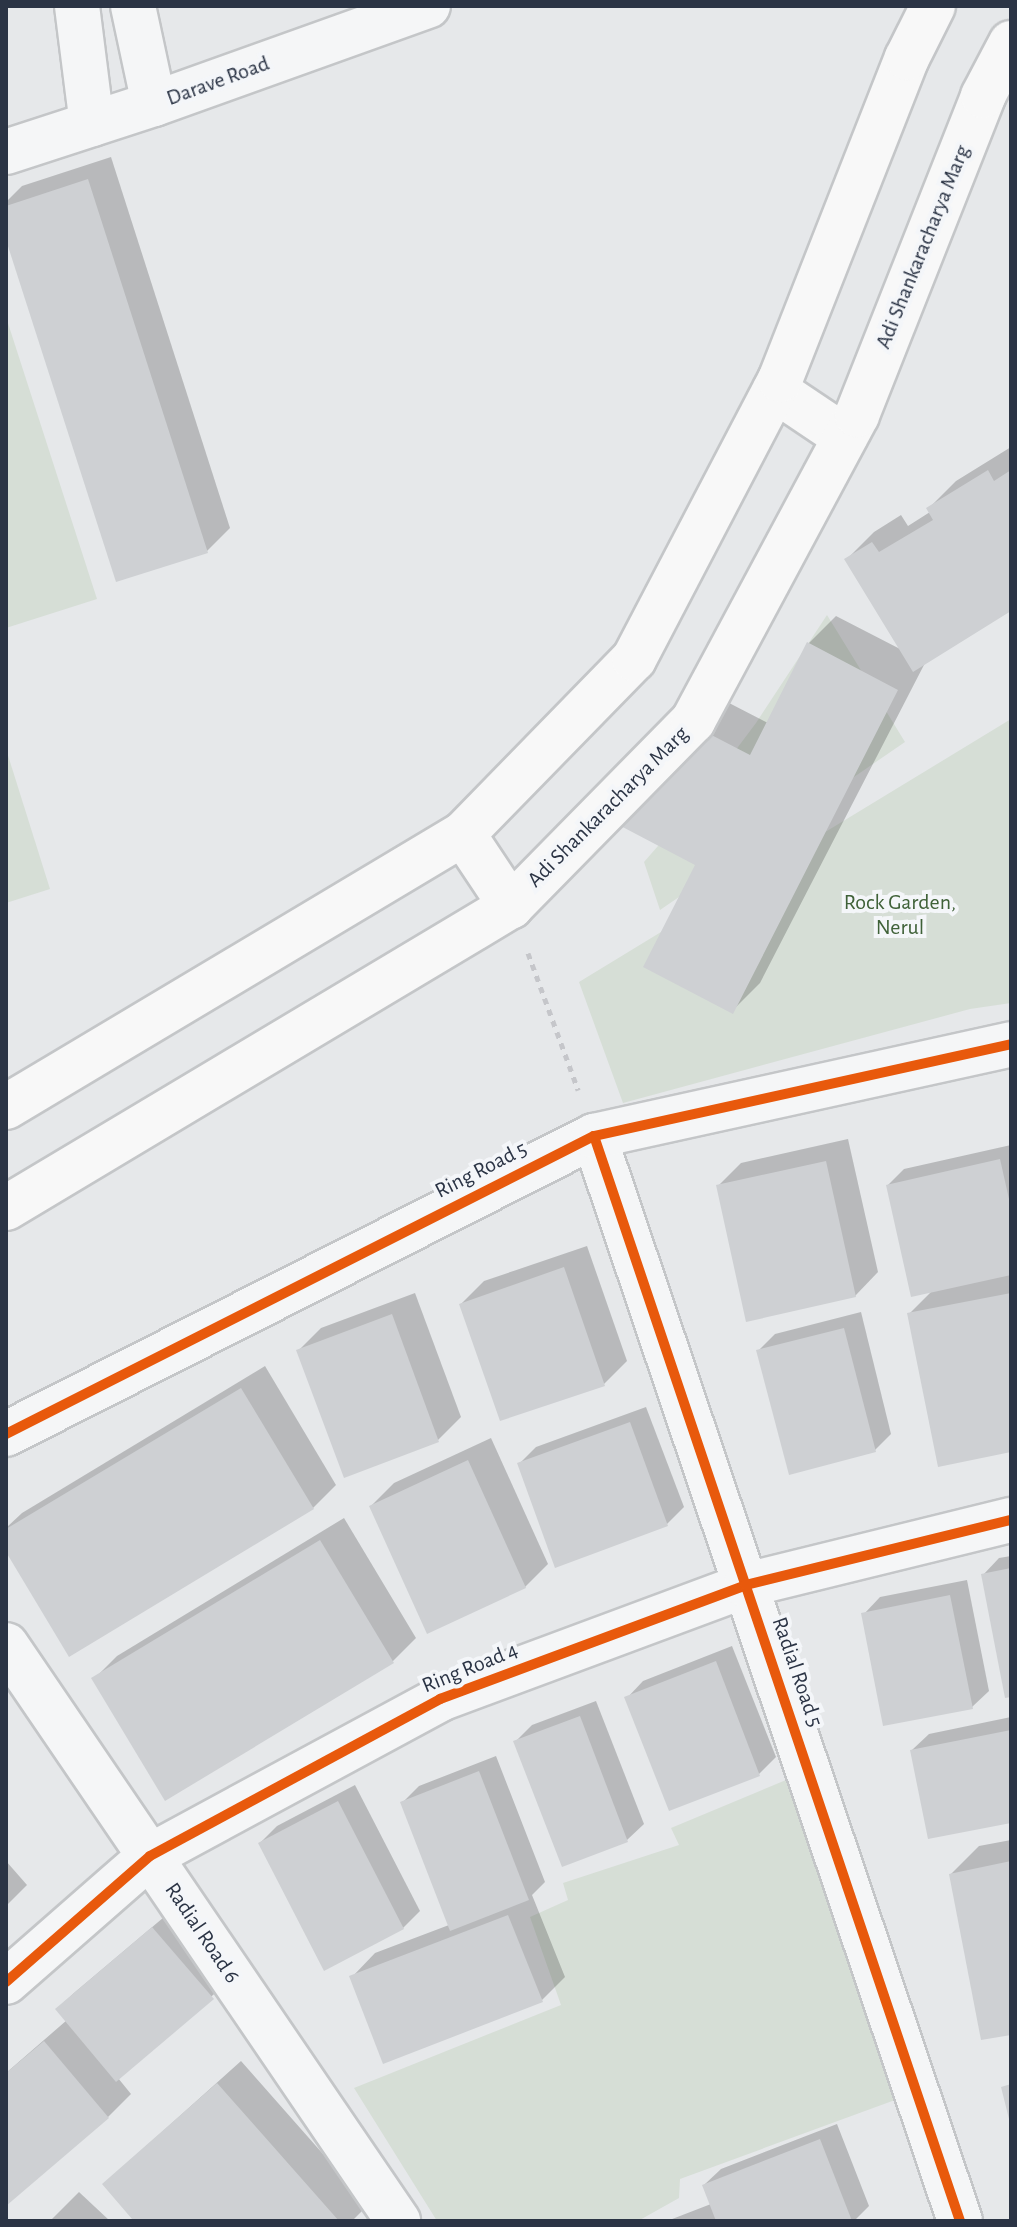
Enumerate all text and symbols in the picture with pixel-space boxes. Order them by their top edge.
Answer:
street label: Darave Road [163,50,273,112]
street label: Adi Shankaracharya Marg [870,141,976,353]
street label: Adi Shankaracharya Marg [522,721,694,893]
park label: Rock Garden, Nerul [844,889,956,940]
street label: Ring Road 5 [431,1136,531,1204]
street label: Radial Road 5 [766,1614,828,1730]
street label: Ring Road 4 [418,1637,522,1699]
street label: Radial Road 6 [159,1878,245,1988]

